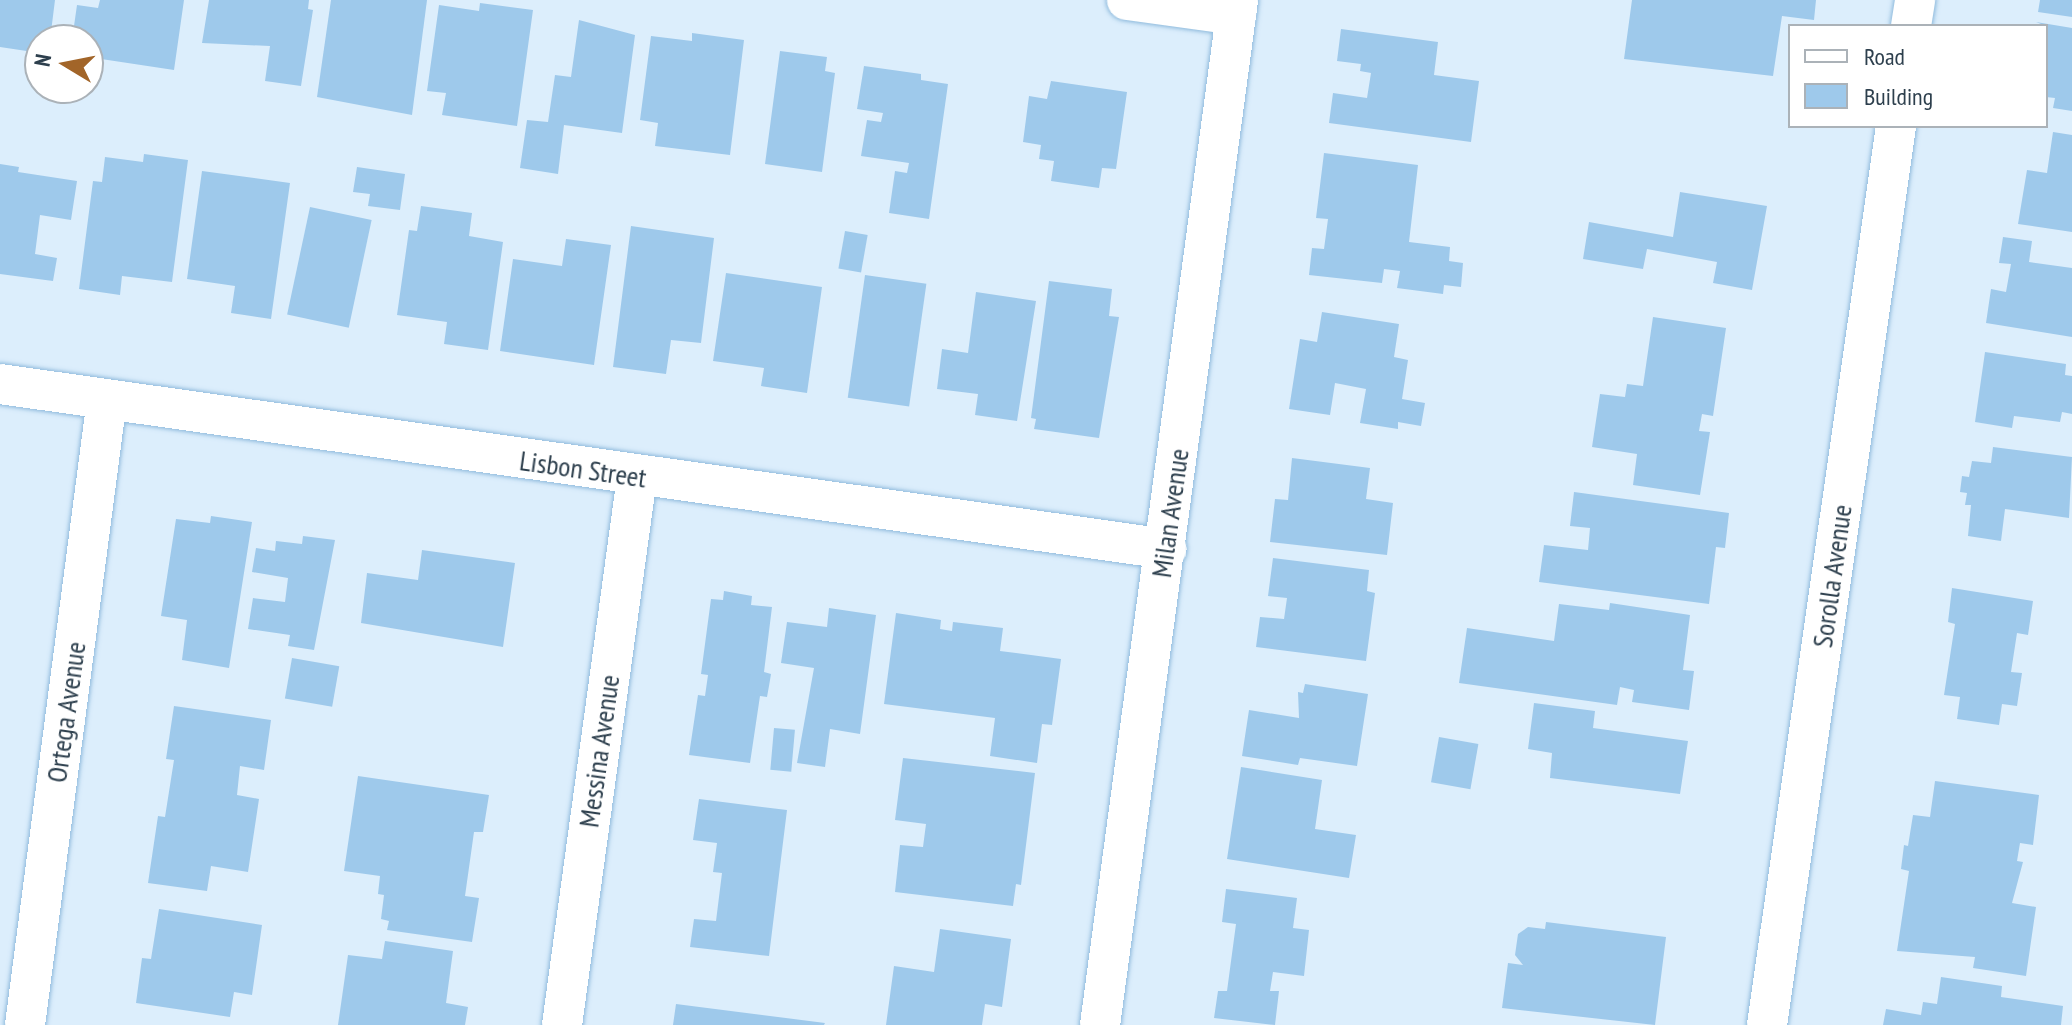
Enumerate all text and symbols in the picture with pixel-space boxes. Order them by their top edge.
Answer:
north arrow [24,24,104,104]
legend [1788,24,2048,128]
text: Road [1864,41,1905,72]
text: N [28,52,57,68]
text: Building [1864,81,1933,112]
street label: Lisbon Street [517,443,649,495]
street label: Milan Avenue [1144,446,1196,580]
street label: Sorolla Avenue [1805,502,1859,650]
street label: Ortega Avenue [39,639,93,785]
street label: Messina Avenue [572,672,626,830]

